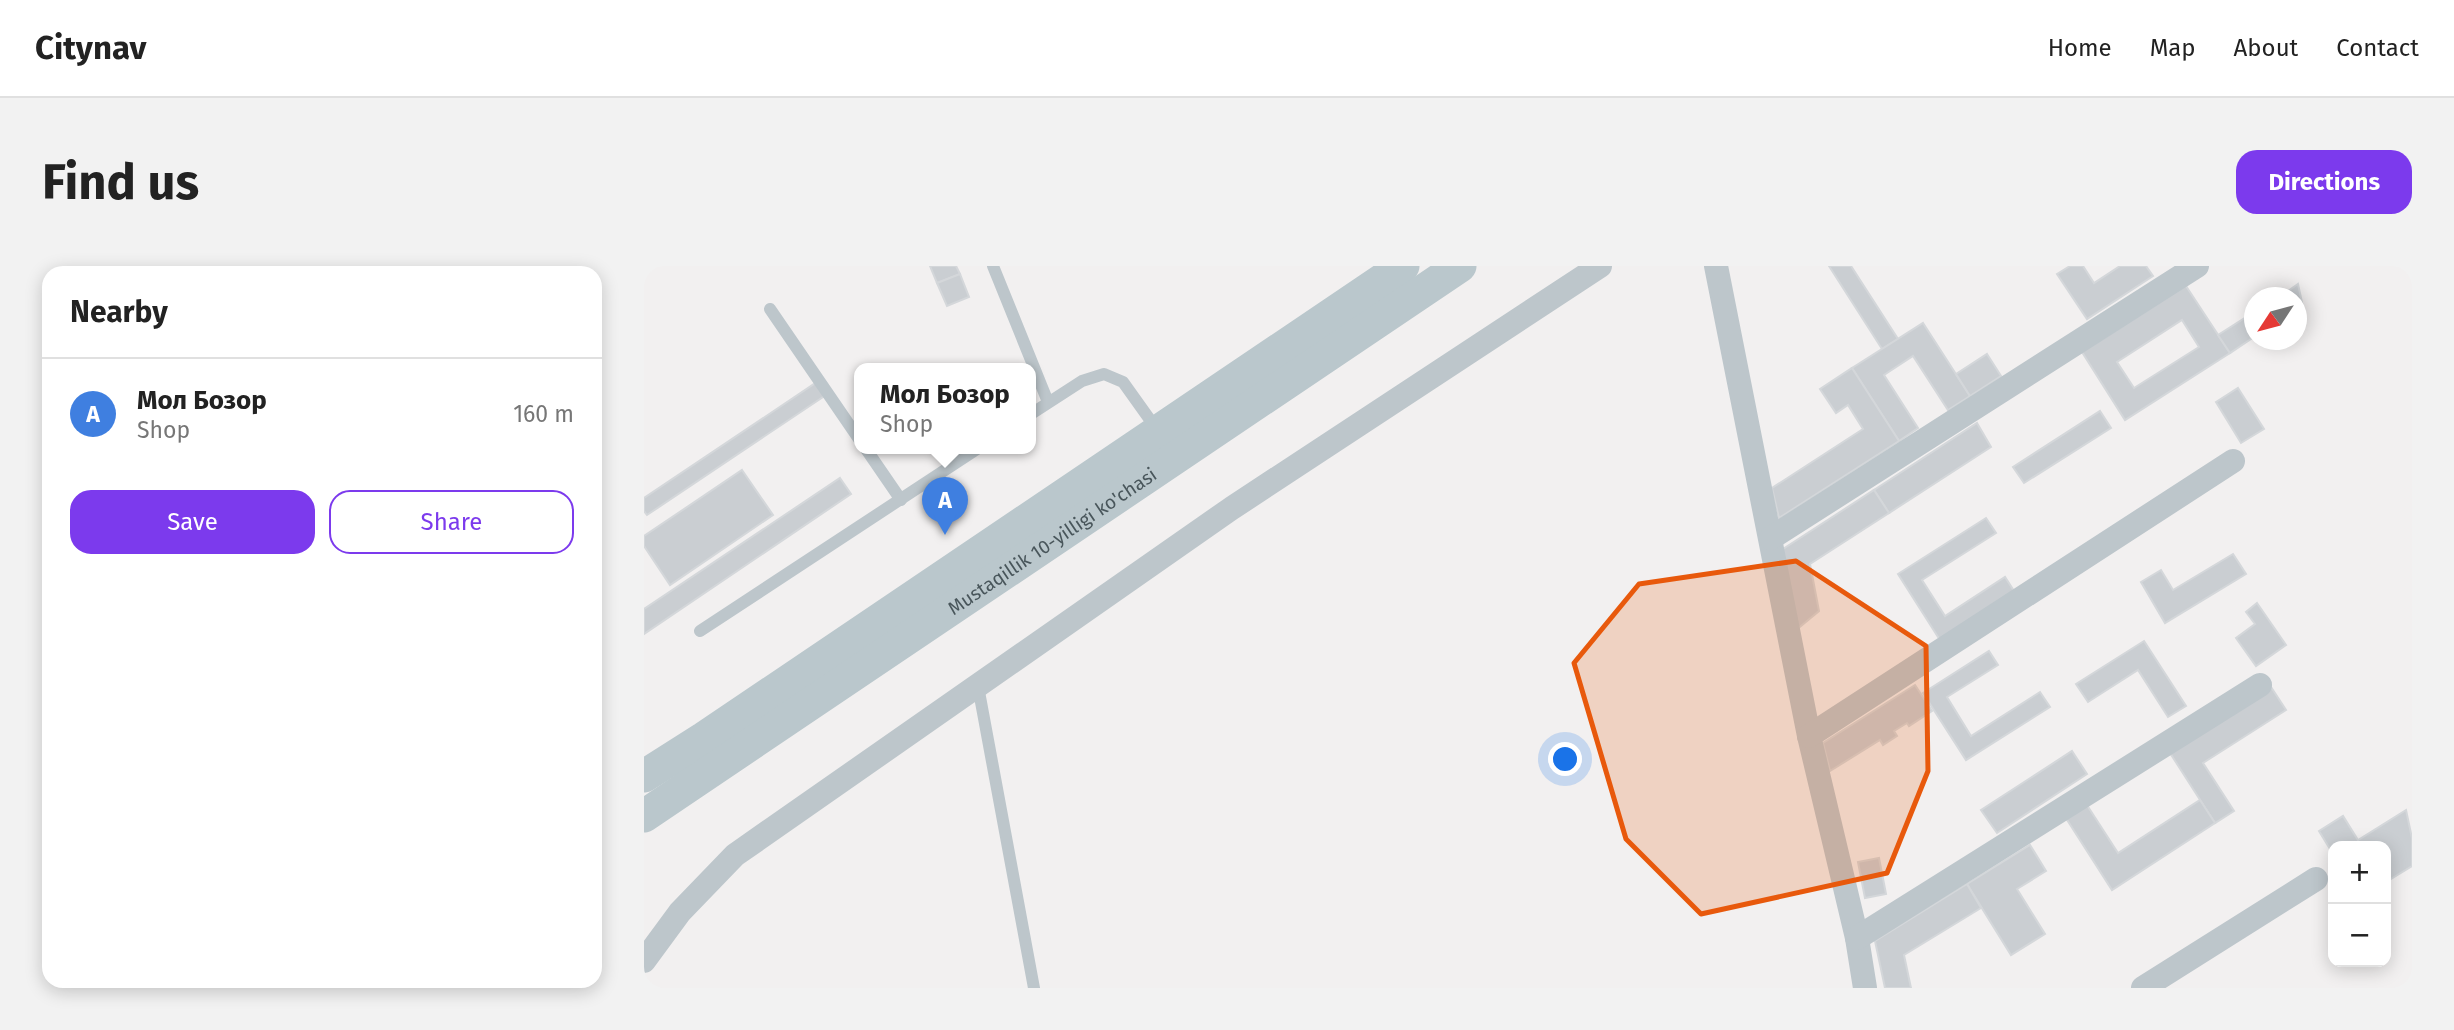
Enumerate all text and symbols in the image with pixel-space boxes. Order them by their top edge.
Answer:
text: Citynav [35,28,147,68]
text: Home [2048,34,2112,62]
text: Map [2150,34,2196,62]
text: About [2234,34,2298,62]
text: Contact [2336,34,2419,62]
button: Directions [2236,150,2412,214]
text: Find us [42,153,199,212]
north arrow [2244,287,2307,350]
text: Nearby [70,294,168,330]
popup [854,363,1036,454]
text: Мол Бозор [880,379,1010,410]
text: Мол Бозор [137,385,267,416]
text: A [86,400,100,428]
text: 160 m [513,400,574,428]
text: Shop [880,410,933,438]
text: Shop [137,416,190,444]
street label: Mustaqillik 10-yilligi ko'chasi [944,463,1161,620]
pin: A [922,477,968,535]
button: Save [70,490,315,554]
button: Share [329,490,574,554]
your location [1548,742,1582,776]
map controls [2328,841,2391,967]
button: + [2328,841,2391,904]
button: − [2328,904,2391,967]

